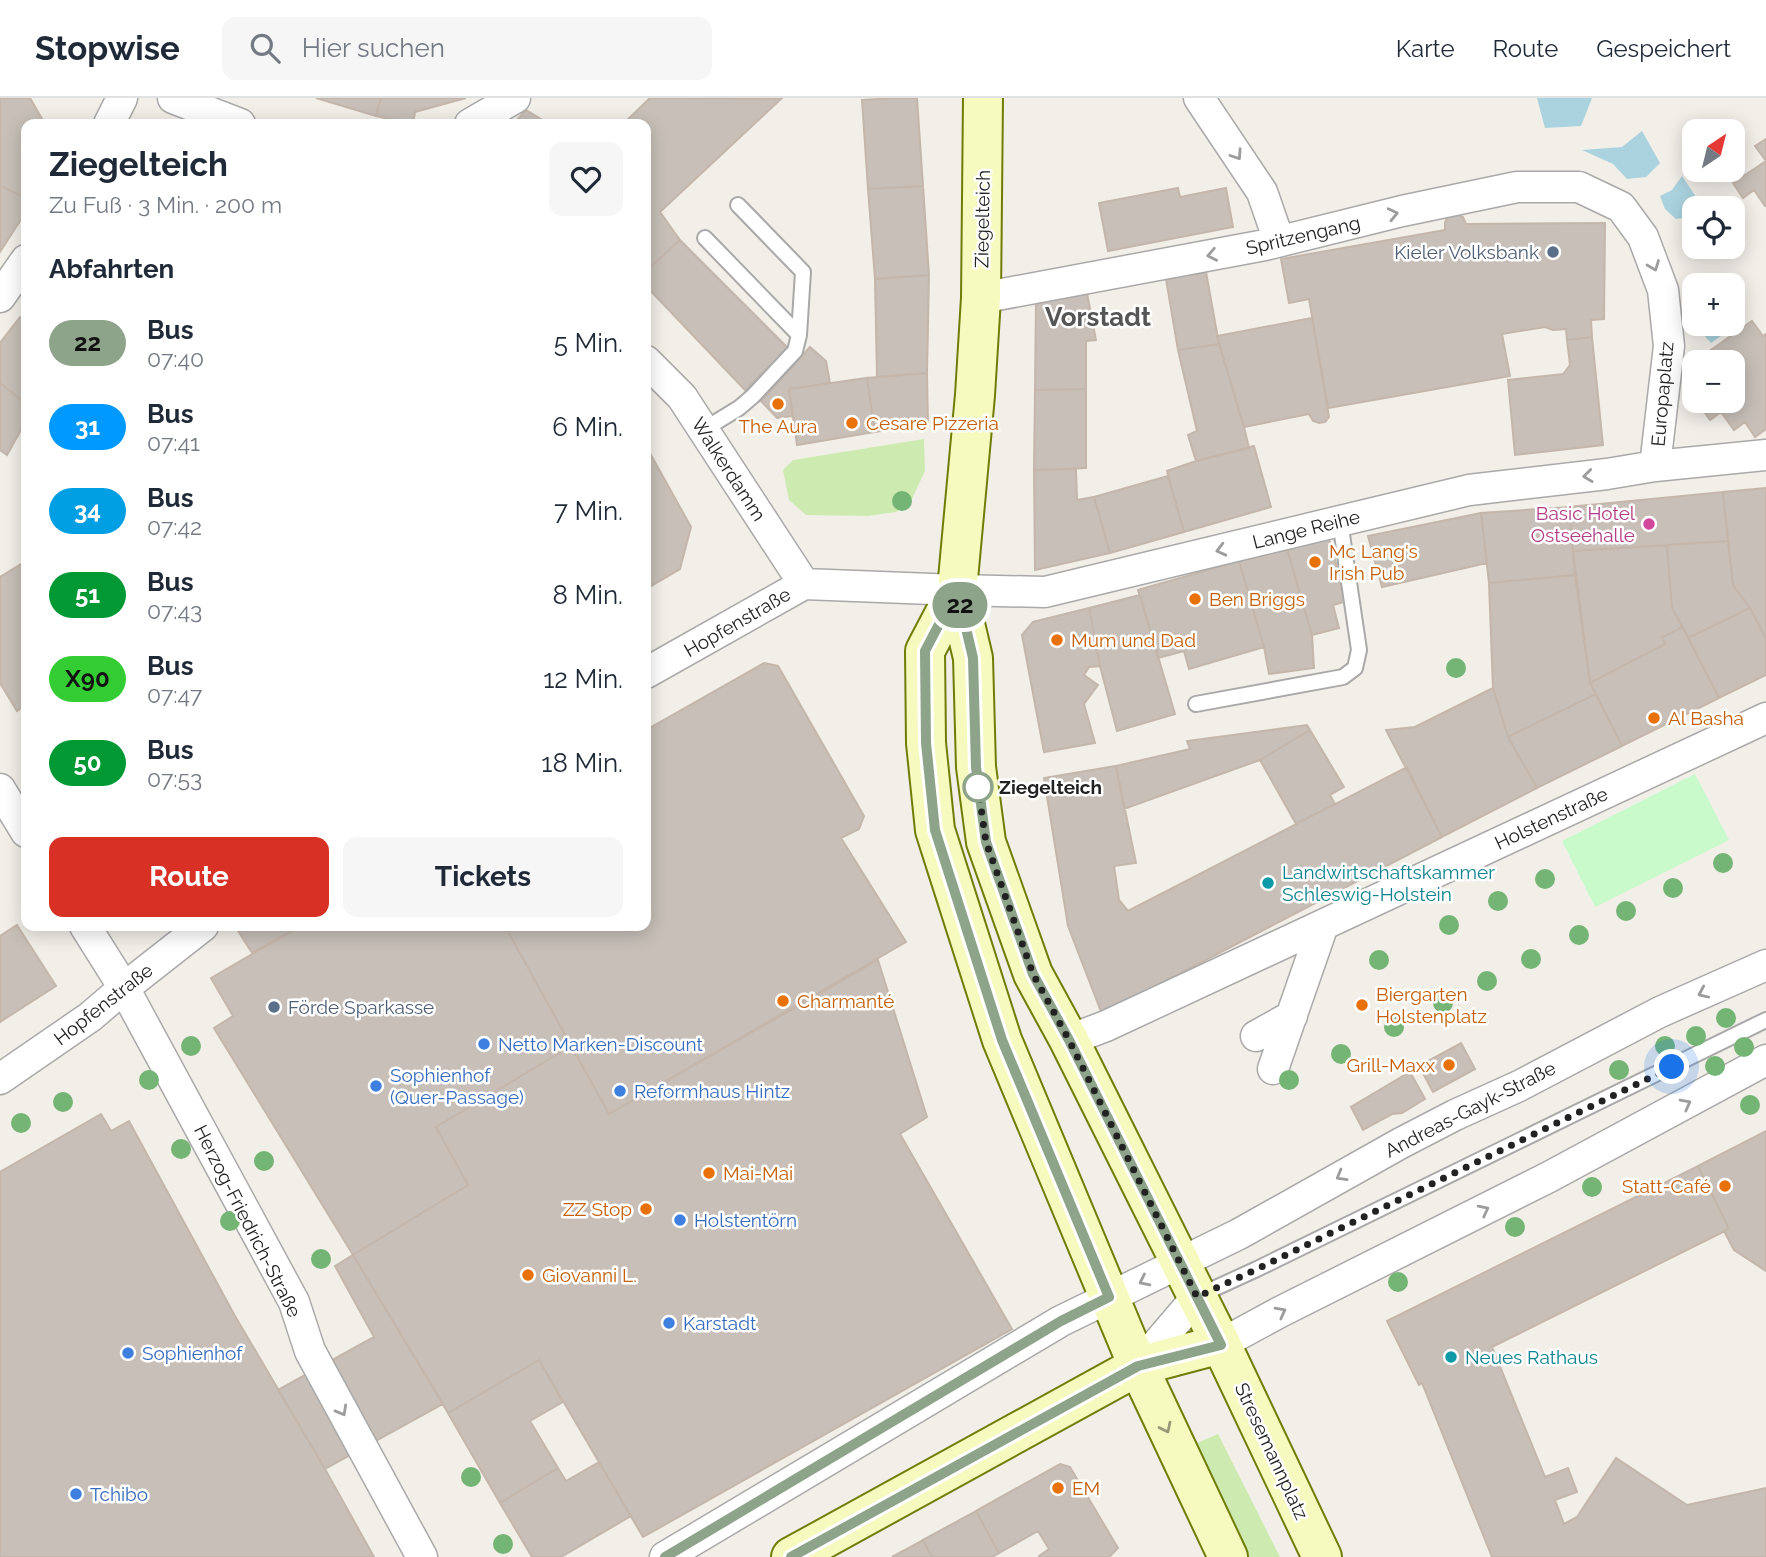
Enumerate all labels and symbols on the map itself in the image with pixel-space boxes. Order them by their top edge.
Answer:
north arrow [1682,119,1745,182]
one-way arrow [1229,147,1242,160]
street label: Ziegelteich [970,170,994,268]
one-way arrow [1387,207,1399,222]
street label: Spritzengang [1244,211,1362,259]
place label: Kieler Volksbank [1394,241,1539,263]
marker: Kieler Volksbank [1545,244,1561,260]
one-way arrow [1206,246,1218,261]
one-way arrow [1646,259,1660,271]
district label: Vorstadt [1045,302,1151,332]
street label: Europaplatz [1646,341,1678,447]
marker: The Aura [770,396,786,412]
place label: Cesare Pizzeria [866,412,999,434]
street label: Walkerdamm [687,413,771,525]
place label: The Aura [739,415,817,437]
marker: Cesare Pizzeria [844,415,860,431]
one-way arrow [1582,469,1594,484]
place label: Basic Hotel Ostseehalle [1531,502,1636,546]
street label: Lange Reihe [1250,505,1362,553]
marker: Basic Hotel Ostseehalle [1641,516,1657,532]
place label: Mc Lang's Irish Pub [1329,540,1418,584]
one-way arrow [1215,542,1227,556]
marker: Mc Lang's Irish Pub [1307,554,1323,570]
line badge: 22 [928,582,992,628]
street label: Hopfenstraße [680,583,794,661]
place label: Ben Briggs [1209,588,1305,610]
marker: Ben Briggs [1187,591,1203,607]
place label: Mum und Dad [1071,629,1196,651]
marker: Mum und Dad [1049,632,1065,648]
place label: Al Basha [1668,707,1744,729]
marker: Al Basha [1646,710,1662,726]
marker: Ziegelteich [963,772,993,802]
place label: Ziegelteich [999,776,1102,798]
street label: Holstenstraße [1491,782,1611,854]
place label: Landwirtschaftskammer Schleswig-Holstein [1282,861,1495,905]
marker: Landwirtschaftskammer Schleswig-Holstein [1260,875,1276,891]
street label: Hopfenstraße [49,959,157,1049]
place label: Biergarten Holstenplatz [1376,983,1487,1027]
one-way arrow [1698,984,1711,998]
place label: Charmanté [797,990,894,1012]
marker: Charmanté [775,993,791,1009]
place label: Förde Sparkasse [288,996,434,1018]
marker: Biergarten Holstenplatz [1354,997,1370,1013]
marker: Förde Sparkasse [266,999,282,1015]
place label: Netto Marken-Discount [498,1033,703,1055]
marker: Netto Marken-Discount [476,1036,492,1052]
your location [1654,1049,1689,1084]
place label: Grill-Maxx [1346,1054,1435,1076]
street label: Andreas-Gayk-Straße [1381,1056,1559,1162]
marker: Grill-Maxx [1441,1057,1457,1073]
place label: Sophienhof (Quer-Passage) [390,1064,524,1108]
marker: Sophienhof (Quer-Passage) [368,1078,384,1094]
place label: Reformhaus Hintz [634,1080,790,1102]
marker: Reformhaus Hintz [612,1083,628,1099]
one-way arrow [1679,1099,1691,1112]
street label: Herzog-Friedrich-Straße [190,1121,306,1321]
place label: Mai-Mai [723,1162,793,1184]
marker: Mai-Mai [701,1165,717,1181]
one-way arrow [1336,1168,1349,1181]
place label: Statt-Café [1622,1175,1711,1197]
marker: Statt-Café [1717,1178,1733,1194]
place label: ZZ Stop [563,1198,632,1220]
marker: ZZ Stop [638,1201,654,1217]
one-way arrow [1477,1204,1490,1218]
place label: Holstentörn [694,1209,797,1231]
marker: Holstentörn [672,1212,688,1228]
place label: Giovanni L. [542,1264,637,1286]
marker: Giovanni L. [520,1267,536,1283]
one-way arrow [1139,1272,1151,1286]
one-way arrow [1274,1306,1286,1320]
place label: Karstadt [683,1312,757,1334]
marker: Karstadt [661,1315,677,1331]
place label: Sophienhof [142,1342,243,1364]
marker: Sophienhof [120,1345,136,1361]
place label: Neues Rathaus [1465,1346,1598,1368]
marker: Neues Rathaus [1443,1349,1459,1365]
street label: Stresemannplatz [1231,1379,1313,1523]
one-way arrow [334,1404,348,1416]
one-way arrow [1158,1421,1172,1433]
place label: EM [1072,1477,1100,1499]
marker: EM [1050,1480,1066,1496]
place label: Tchibo [90,1483,148,1505]
marker: Tchibo [68,1486,84,1502]

